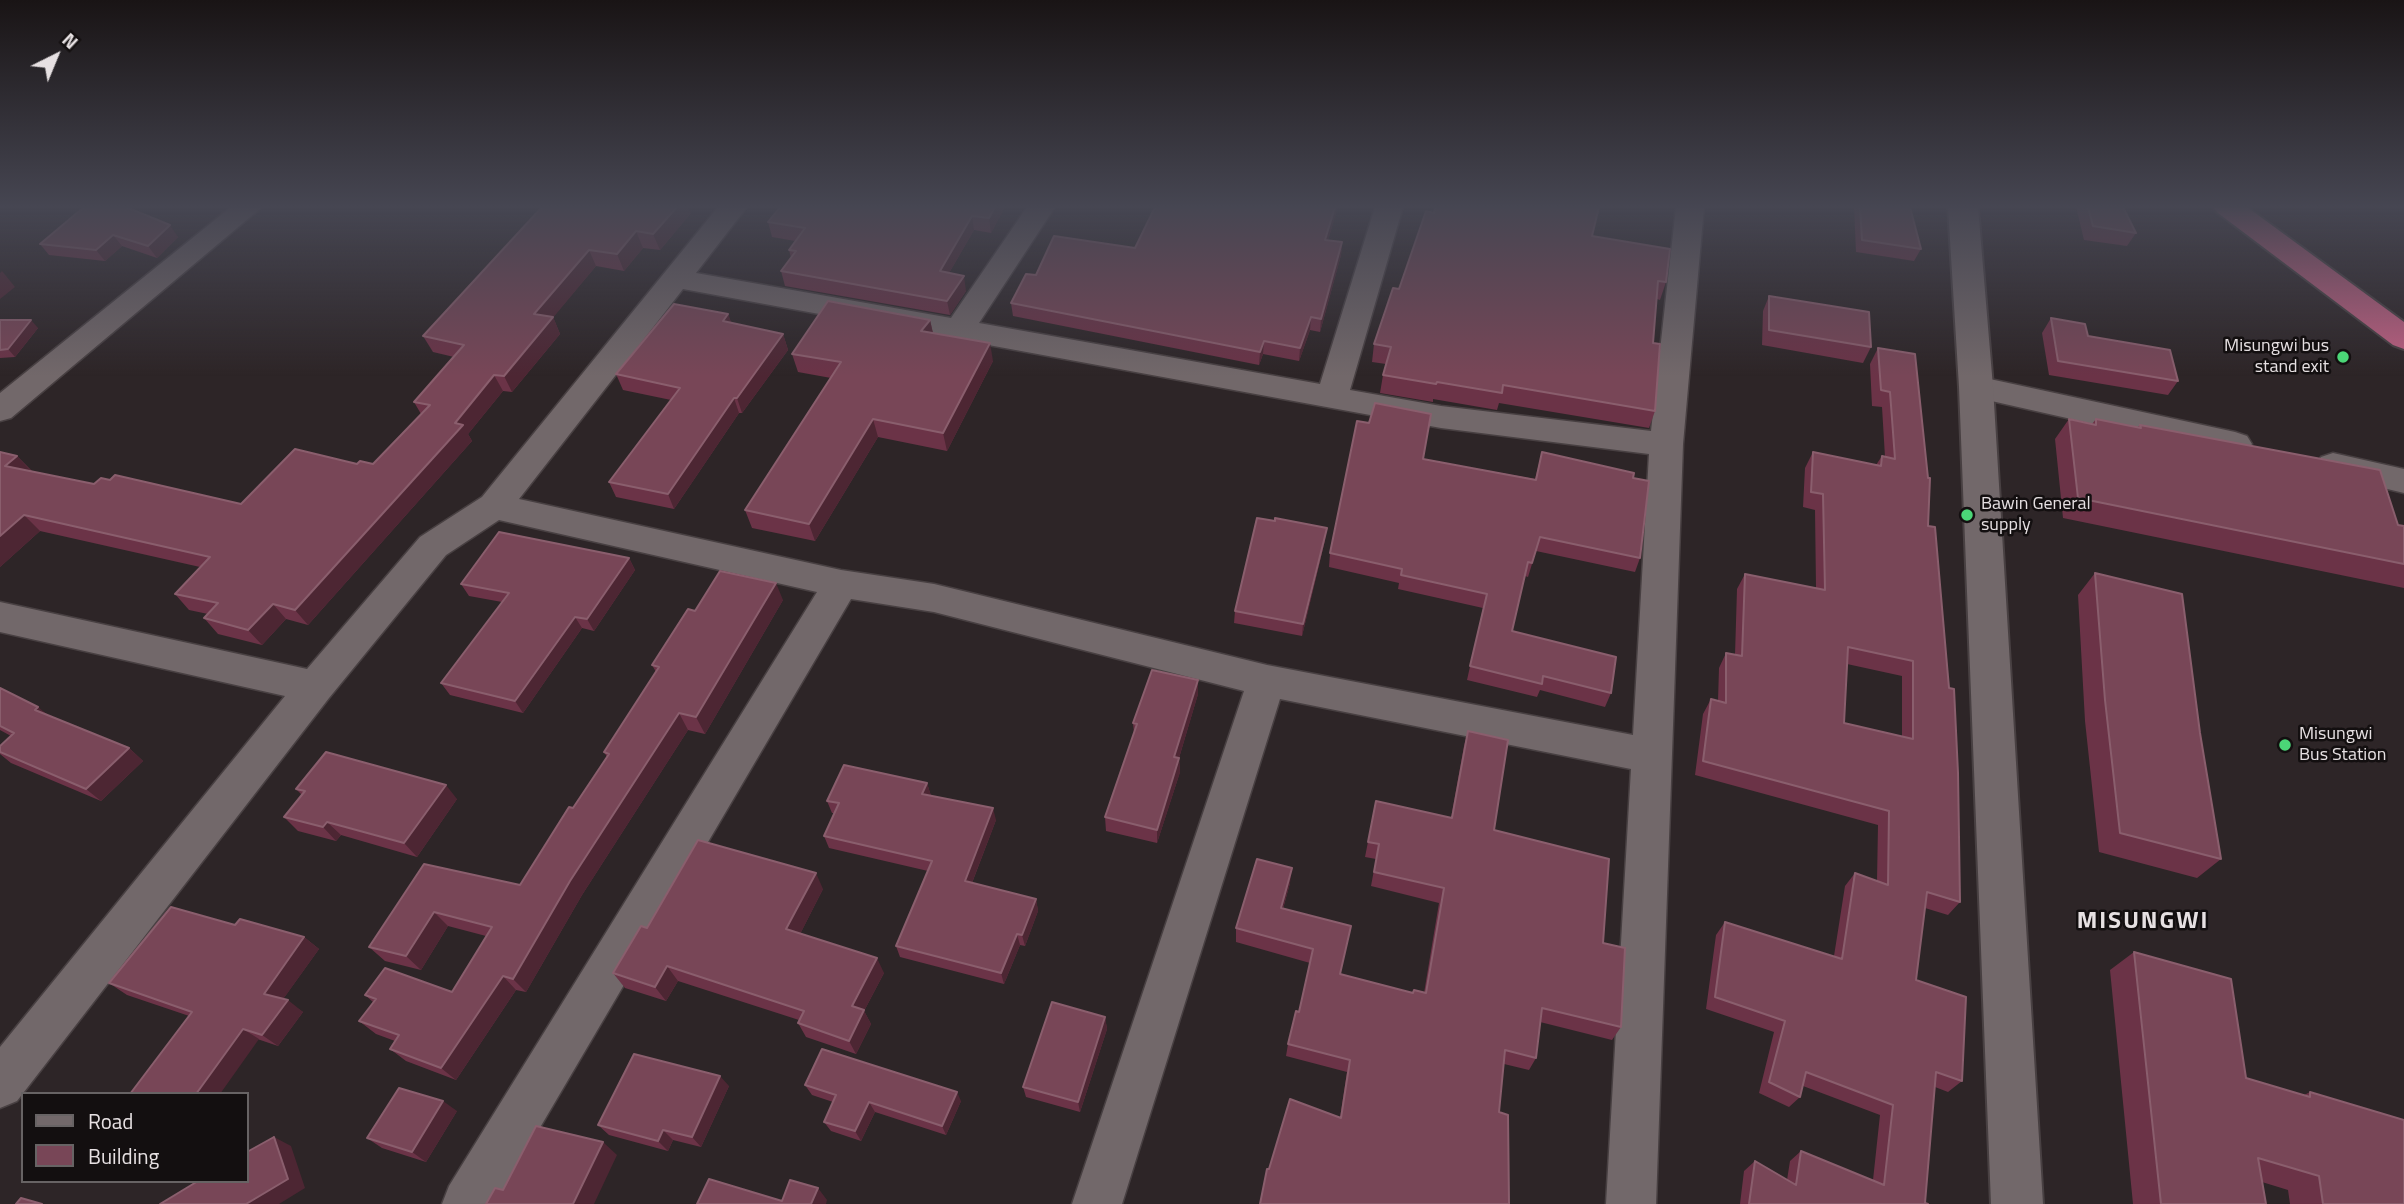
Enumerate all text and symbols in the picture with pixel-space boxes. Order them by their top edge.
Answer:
north arrow [21,21,91,91]
text: N [56,25,85,55]
place label: Misungwi bus stand exit [2224,336,2329,378]
marker: Misungwi bus stand exit [2335,349,2351,365]
place label: Bawin General supply [1981,494,2091,536]
marker: Bawin General supply [1959,507,1975,523]
place label: Misungwi Bus Station [2299,724,2386,766]
marker: Misungwi Bus Station [2277,737,2293,753]
district label: MISUNGWI [2078,908,2208,936]
legend [21,1092,248,1183]
text: Road [88,1105,133,1137]
text: Building [88,1140,159,1172]

